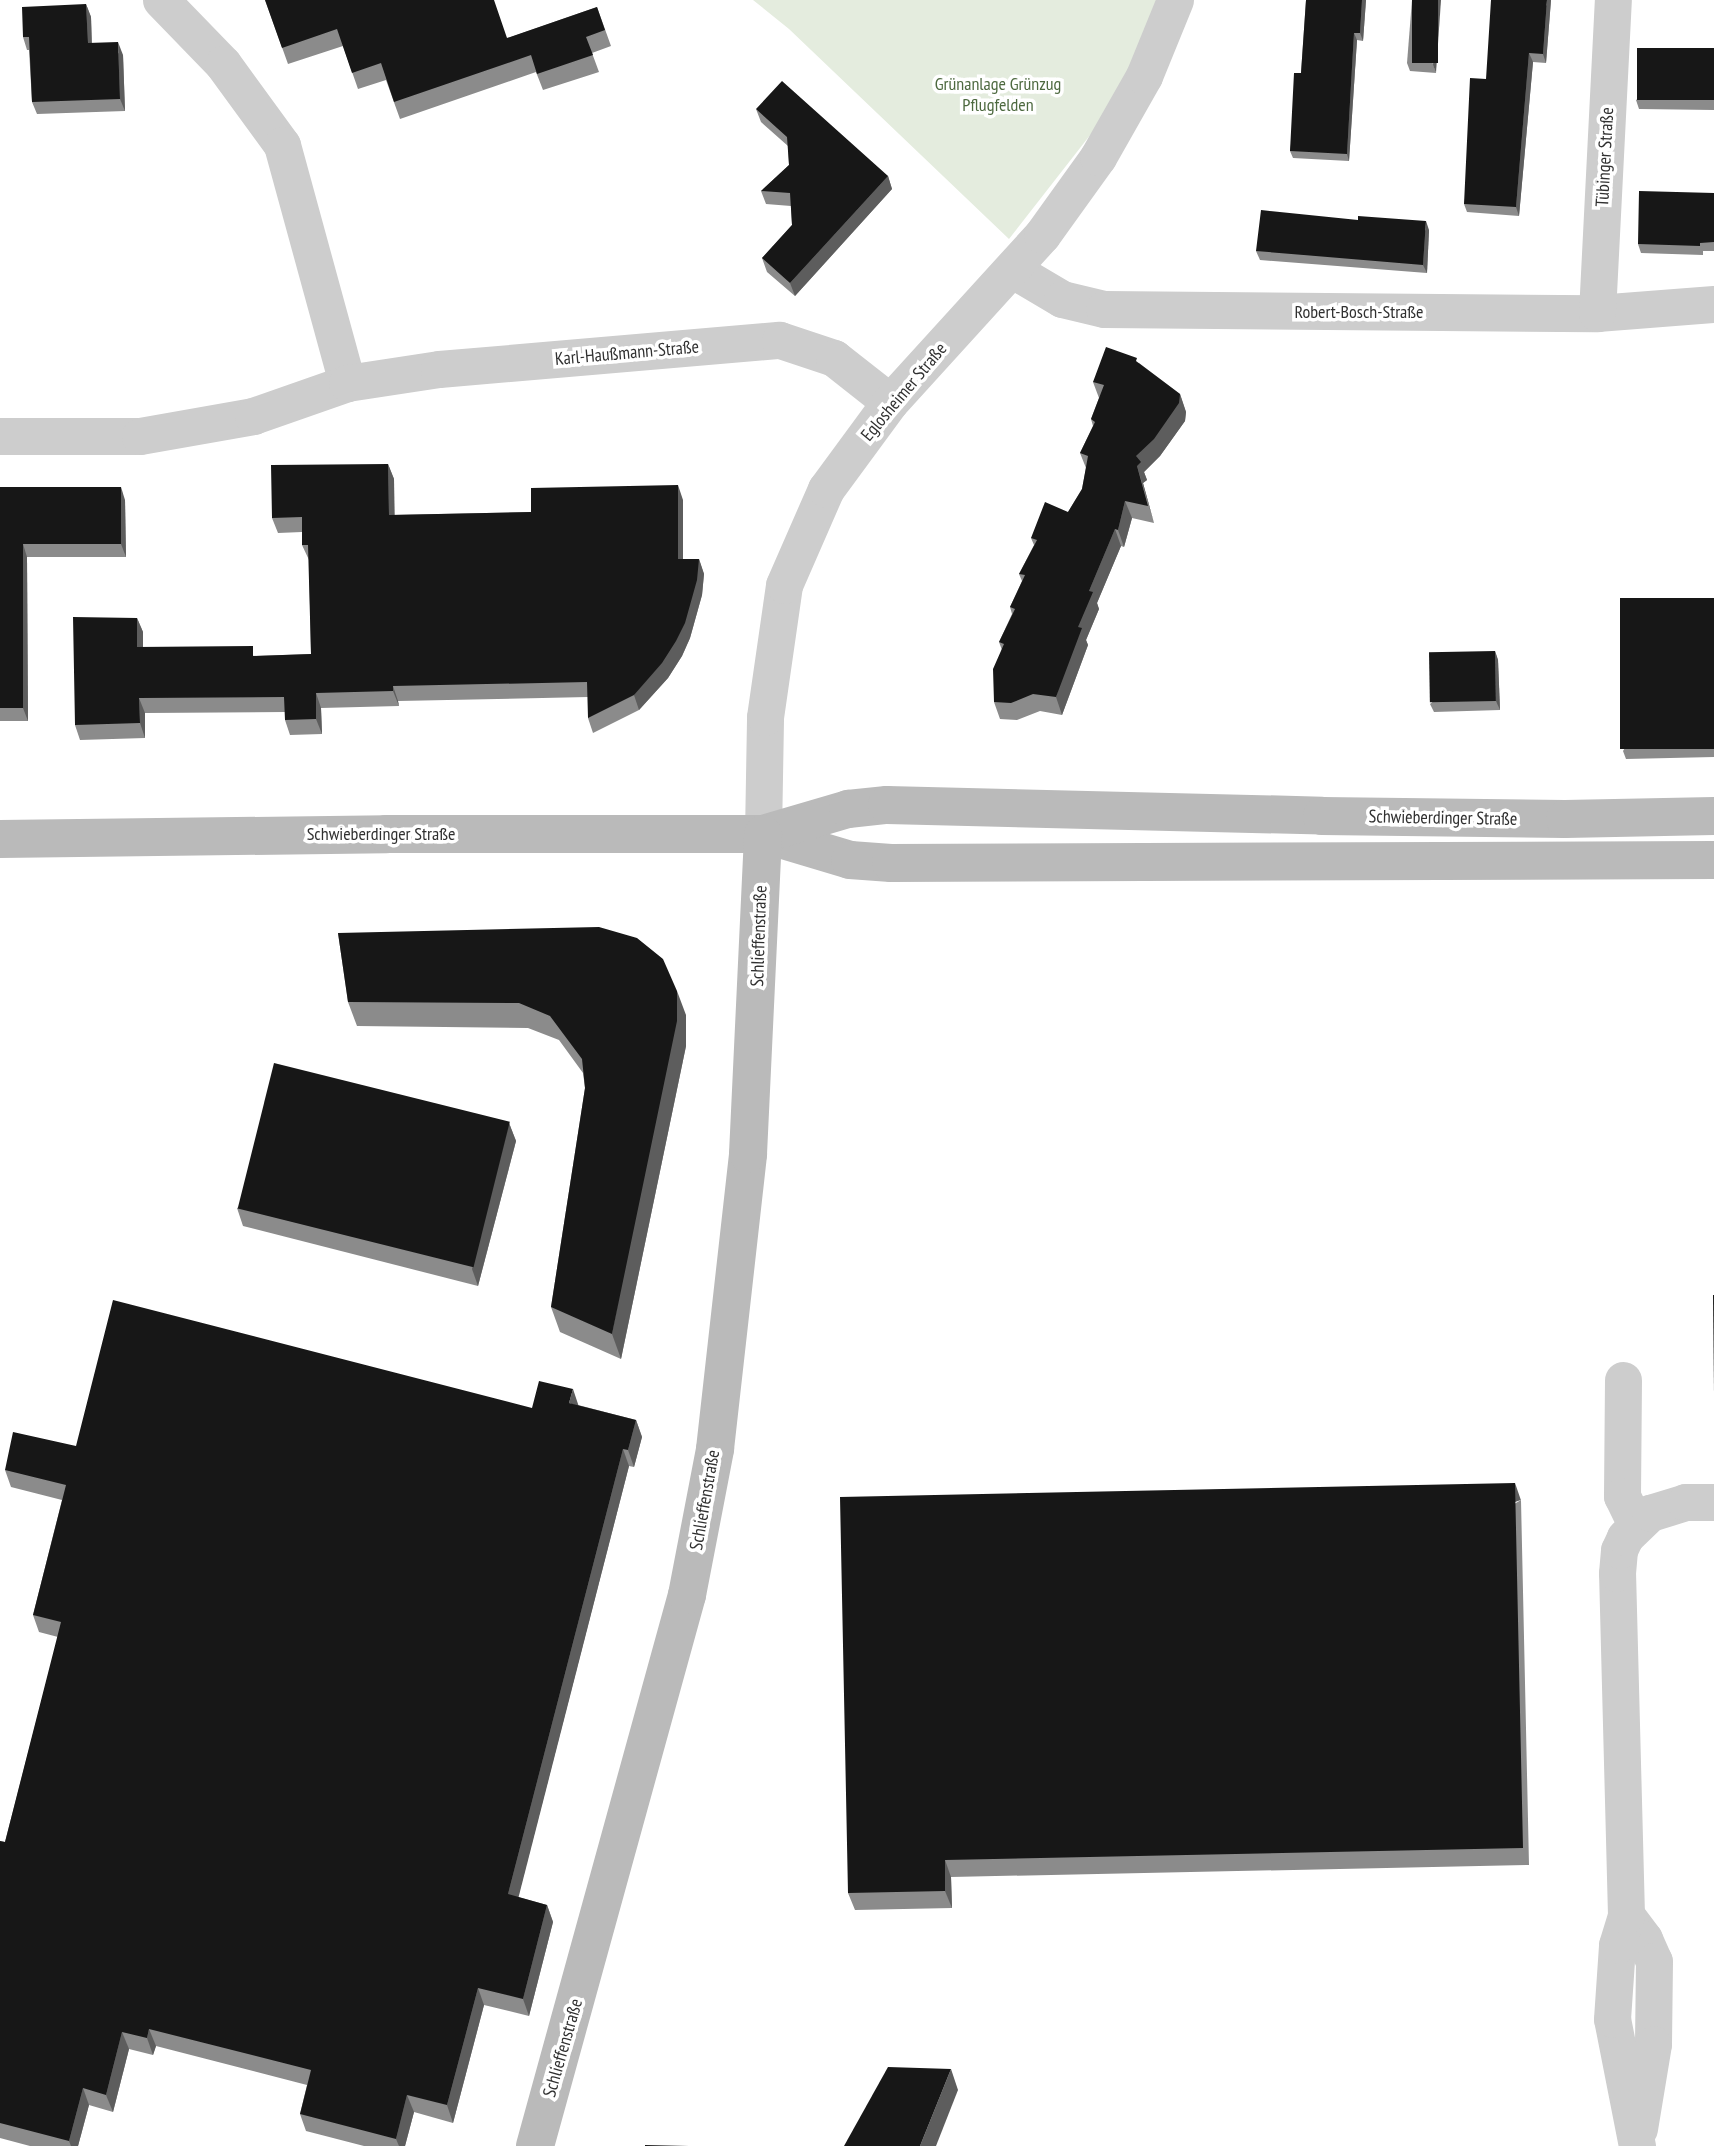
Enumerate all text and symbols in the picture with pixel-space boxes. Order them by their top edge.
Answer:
park label: Grünanlage Grünzug Pflugfelden [935,74,1061,116]
street label: Tübinger Straße [1592,107,1618,207]
street label: Robert-Bosch-Straße [1294,301,1424,323]
street label: Karl-Haußmann-Straße [554,336,700,370]
street label: Eglosheimer Straße [857,338,951,446]
street label: Schwieberdinger Straße [1368,806,1518,830]
street label: Schwieberdinger Straße [307,823,455,845]
street label: Schlieffenstraße [746,885,772,987]
street label: Schlieffenstraße [686,1448,724,1552]
street label: Schlieffenstraße [539,1996,587,2100]

